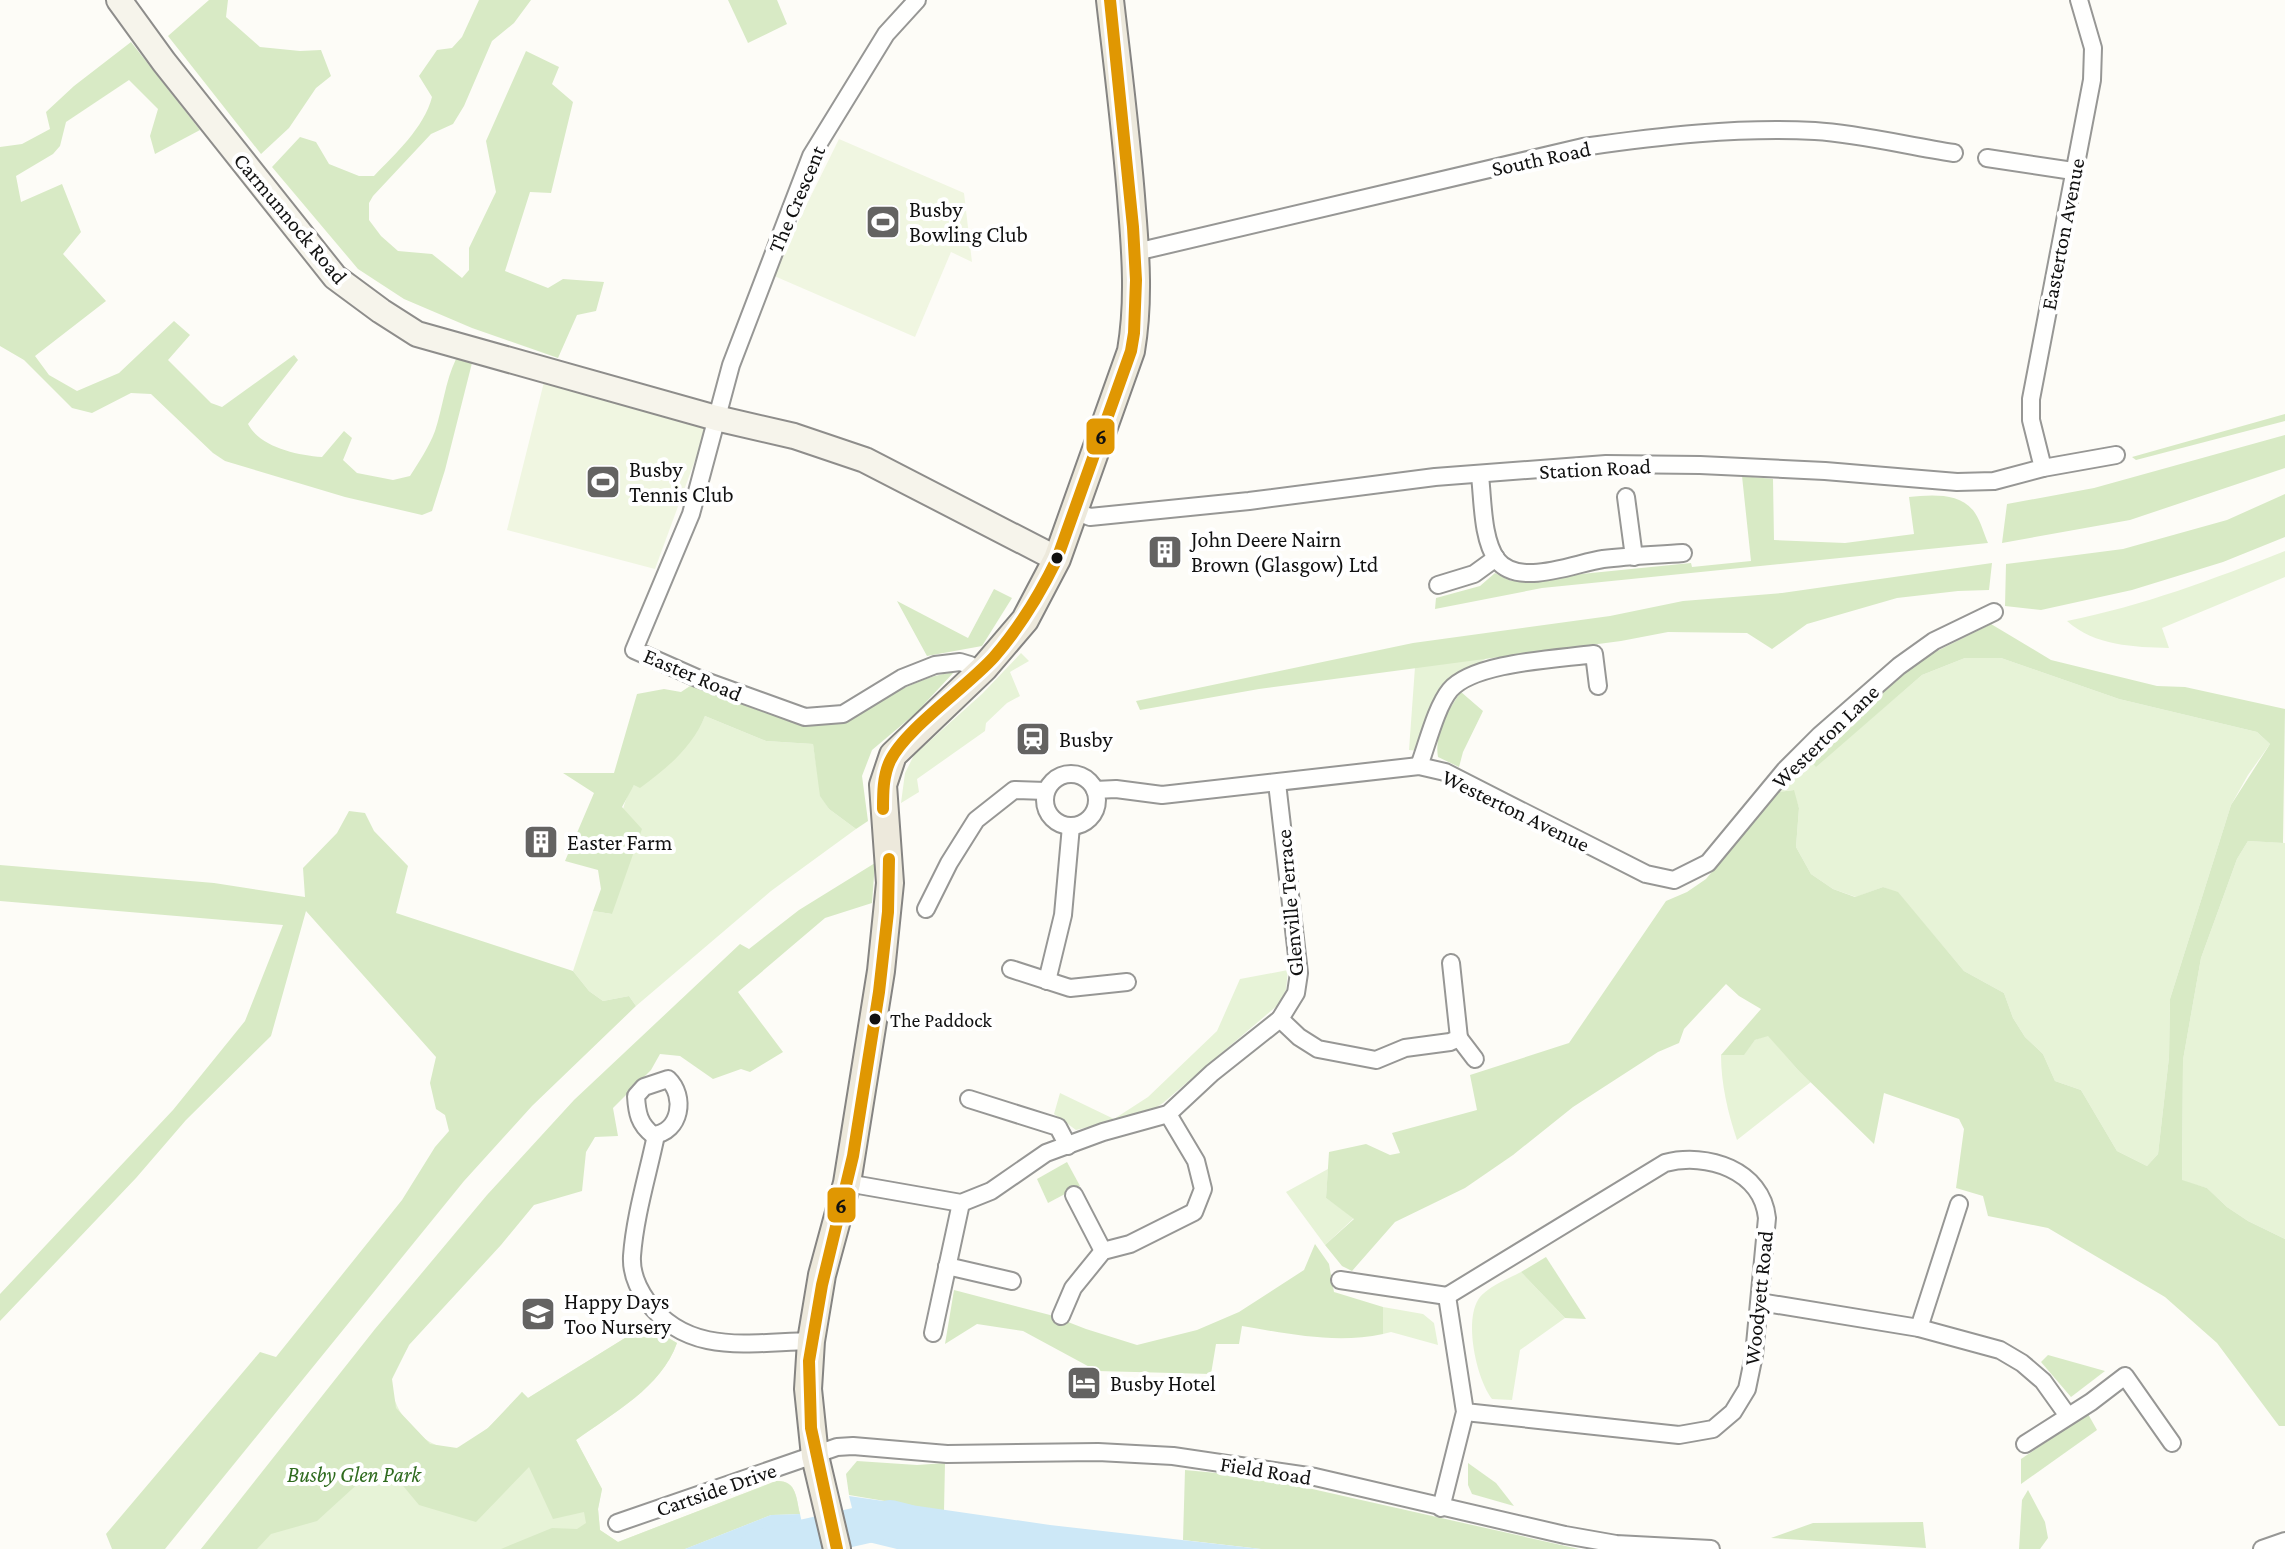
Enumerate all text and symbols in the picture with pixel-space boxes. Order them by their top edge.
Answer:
street label: South Road [1489,136,1593,181]
street label: The Crescent [763,141,831,257]
street label: Carmunnock Road [229,148,353,289]
street label: Easterton Avenue [2036,156,2089,312]
place label: Busby Bowling Club [909,197,1028,247]
sports icon: Busby Bowling Club [864,203,902,241]
line badge: 6 [1085,417,1116,456]
text: 6 [1095,424,1107,449]
street label: Station Road [1538,453,1652,484]
place label: Busby Tennis Club [629,457,734,507]
sports icon: Busby Tennis Club [584,463,622,501]
place label: John Deere Nairn Brown (Glasgow) Ltd [1189,527,1379,578]
building icon: John Deere Nairn Brown (Glasgow) Ltd [1146,533,1184,571]
unlabelled marker [1049,550,1065,566]
street label: Easter Road [640,643,746,706]
street label: Westerton Lane [1767,679,1884,794]
station icon: Busby [1014,720,1052,758]
place label: Busby [1059,727,1113,752]
street label: Westerton Avenue [1438,764,1594,857]
building icon: Easter Farm [522,823,560,861]
street label: Glenville Terrace [1271,828,1308,977]
place label: Easter Farm [567,830,673,855]
place label: The Paddock [890,1009,992,1031]
marker: The Paddock [867,1011,883,1027]
line badge: 6 [826,1186,857,1224]
text: 6 [835,1193,847,1218]
street label: Woodyett Road [1739,1229,1778,1367]
place label: Happy Days Too Nursery [564,1289,672,1339]
school or university icon: Happy Days Too Nursery [519,1295,557,1333]
hotel icon: Busby Hotel [1065,1364,1103,1402]
place label: Busby Hotel [1110,1371,1216,1396]
street label: Field Road [1218,1451,1314,1490]
street label: Cartside Drive [653,1457,780,1522]
park label: Busby Glen Park [287,1462,422,1487]

